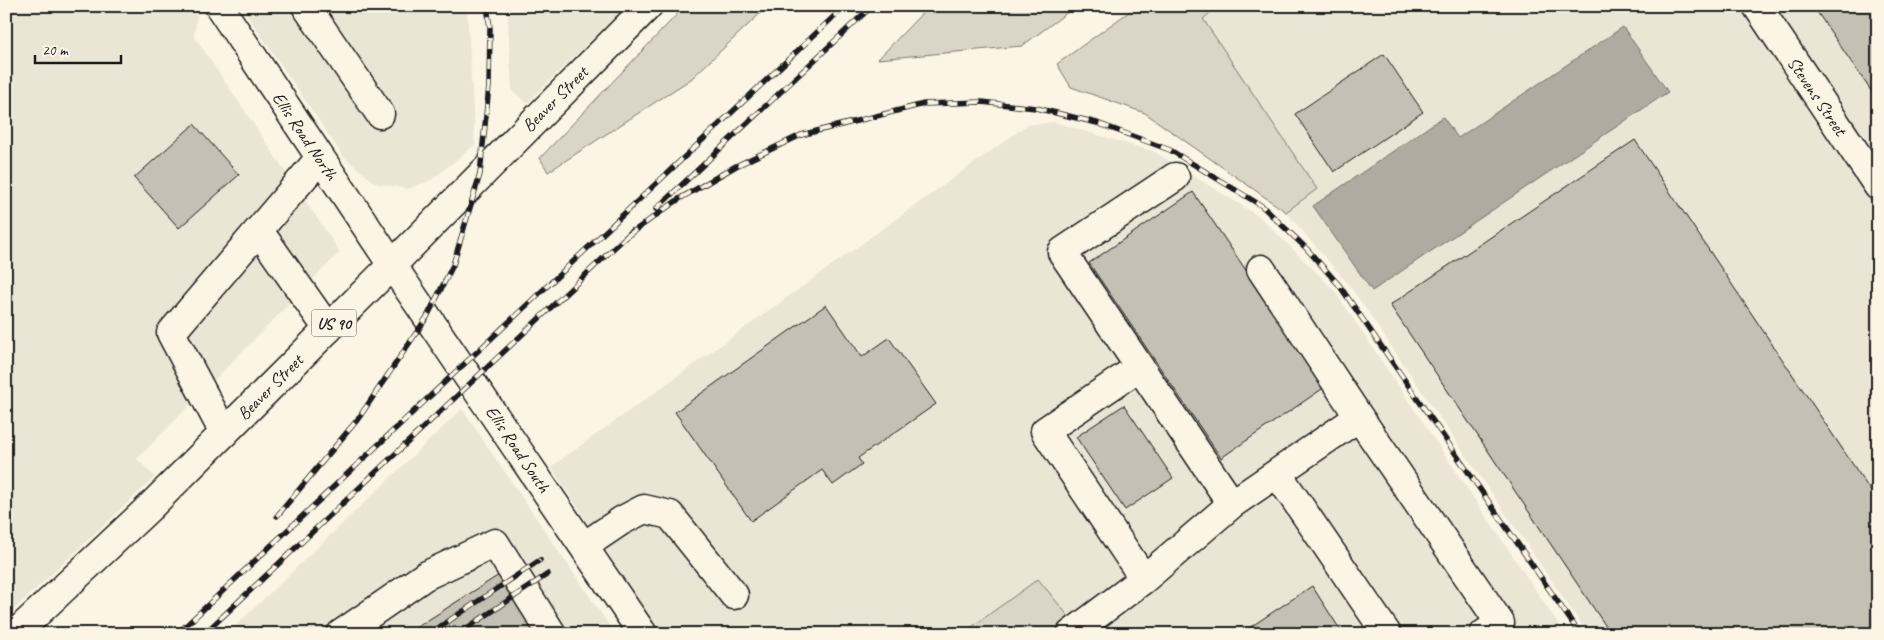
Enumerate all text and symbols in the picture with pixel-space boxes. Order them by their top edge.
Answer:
scale bar [35,32,121,64]
text: 20 m [42,41,69,60]
street label: Stevens Street [1783,52,1852,141]
street label: Beaver Street [518,60,594,136]
street label: Ellis Road North [268,88,343,186]
road number: US 90 [312,309,356,336]
street label: Beaver Street [233,348,309,424]
street label: Ellis Road South [481,401,556,497]

